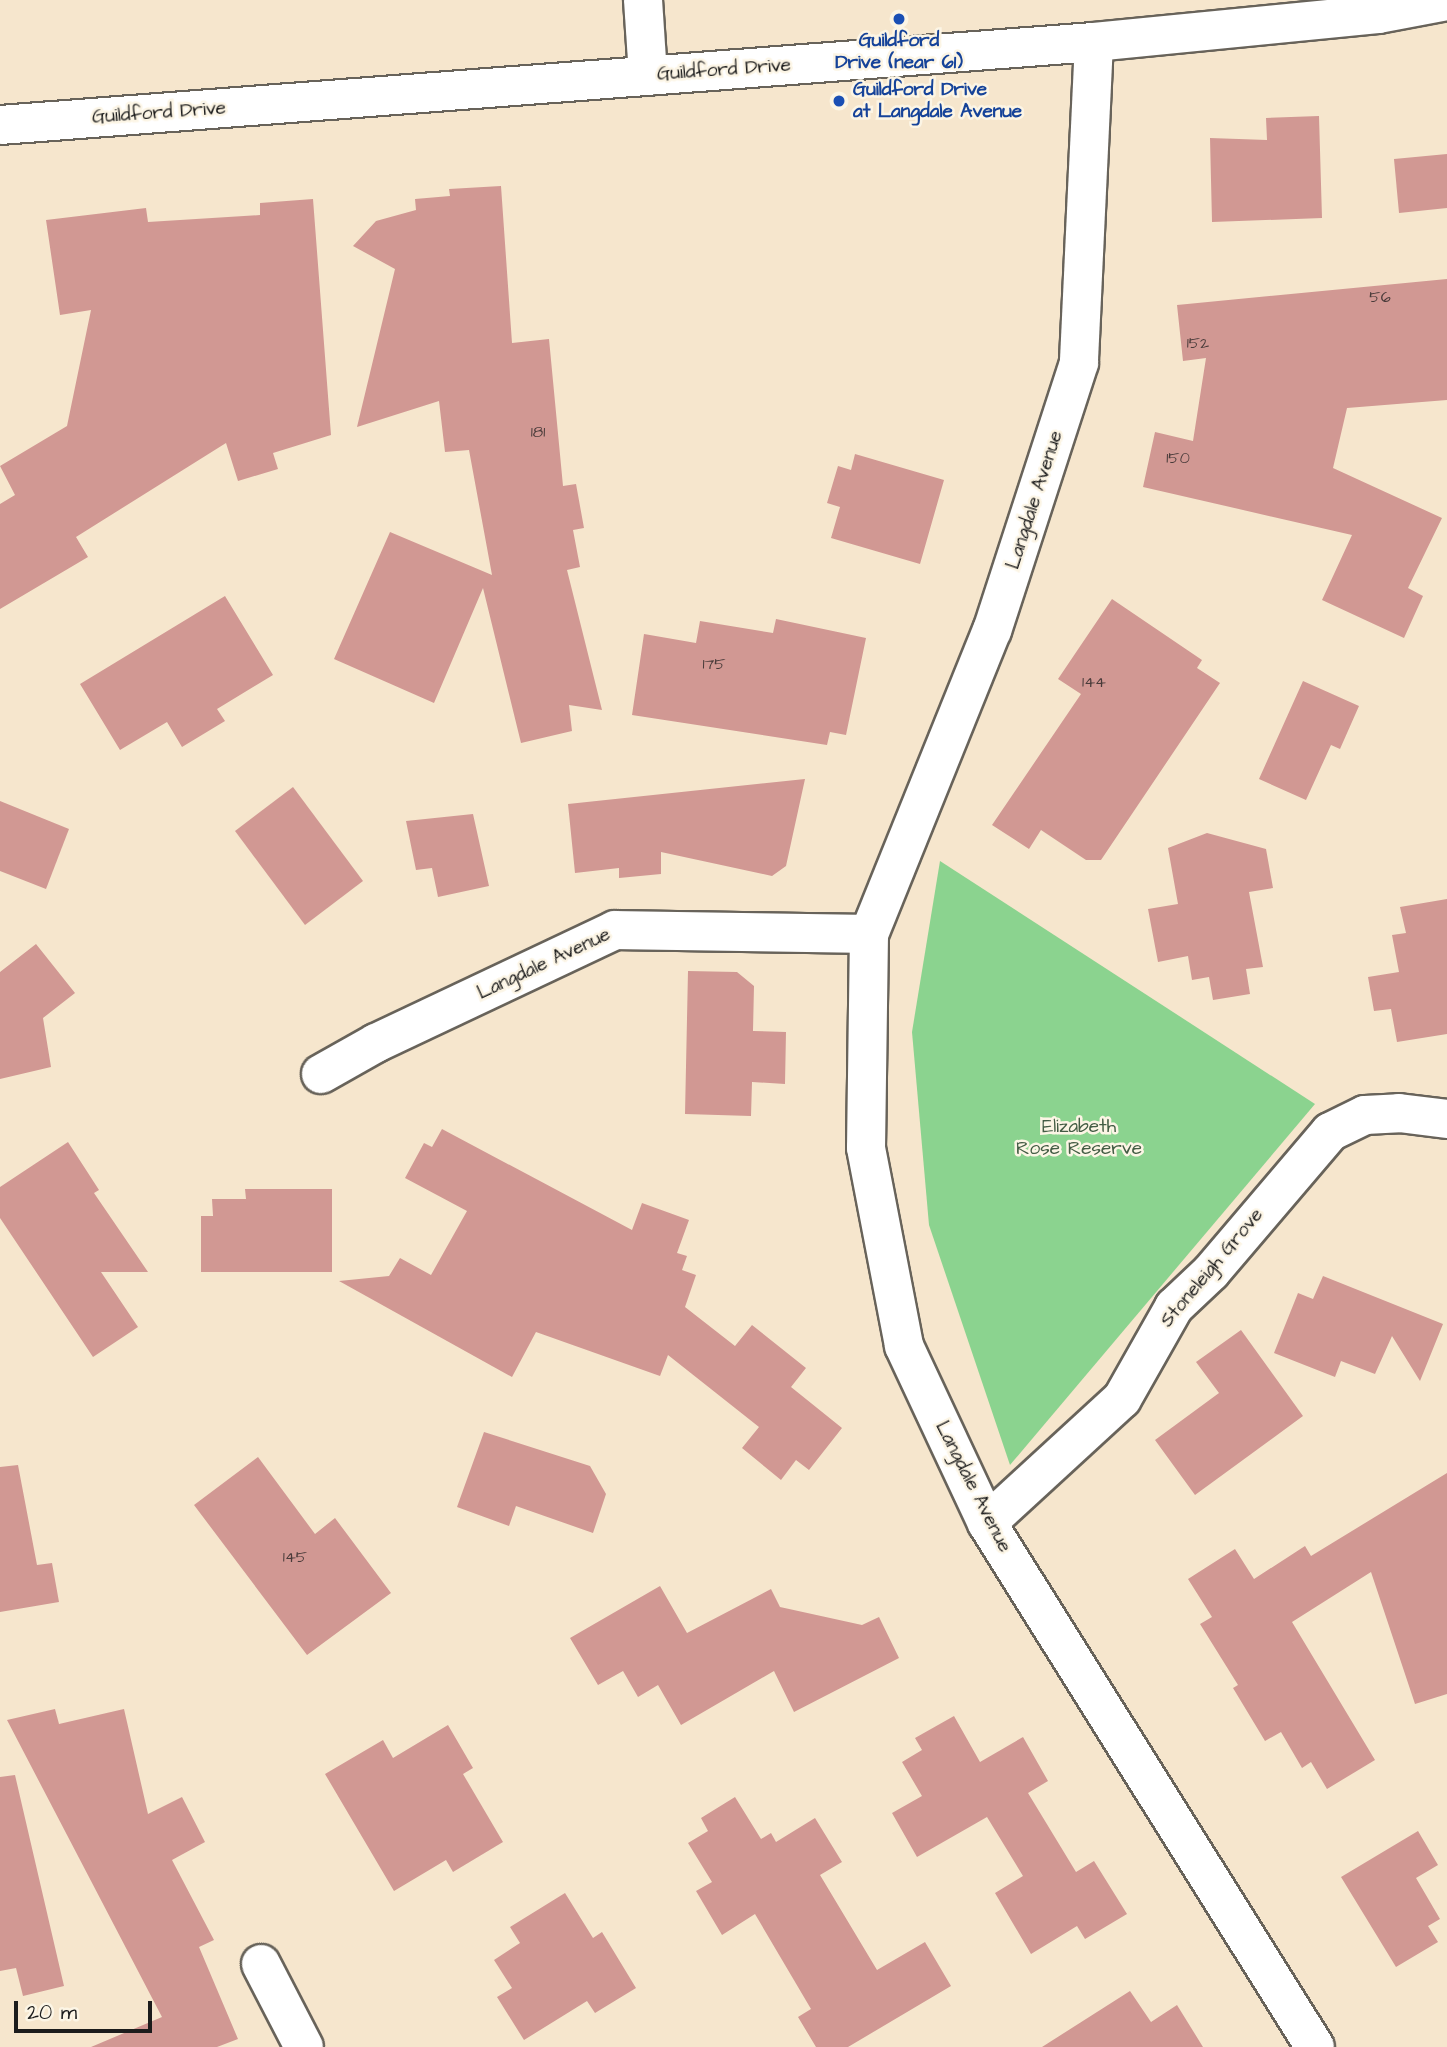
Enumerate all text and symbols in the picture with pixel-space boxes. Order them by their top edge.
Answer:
marker: Guildford Drive (near 61) [891,11,907,27]
place label: Guildford Drive (near 61) [835,30,963,74]
street label: Guildford Drive [656,54,792,86]
place label: Guildford Drive at Langdale Avenue [853,79,1022,123]
marker: Guildford Drive at Langdale Avenue [831,93,847,109]
street label: Guildford Drive [91,97,227,129]
house number: 56 [1369,287,1391,307]
house number: 152 [1187,333,1209,353]
house number: 181 [531,422,545,442]
street label: Langdale Avenue [1002,428,1068,572]
house number: 150 [1166,448,1190,468]
house number: 175 [702,654,726,674]
house number: 144 [1082,672,1106,692]
street label: Langdale Avenue [474,923,614,1005]
park label: Elizabeth Rose Reserve [1016,1116,1142,1160]
street label: Stoneleigh Grove [1156,1204,1268,1332]
street label: Langdale Avenue [930,1418,1016,1556]
house number: 145 [283,1547,307,1567]
scale bar [18,1988,156,2032]
text: 20 m [27,1998,77,2027]

